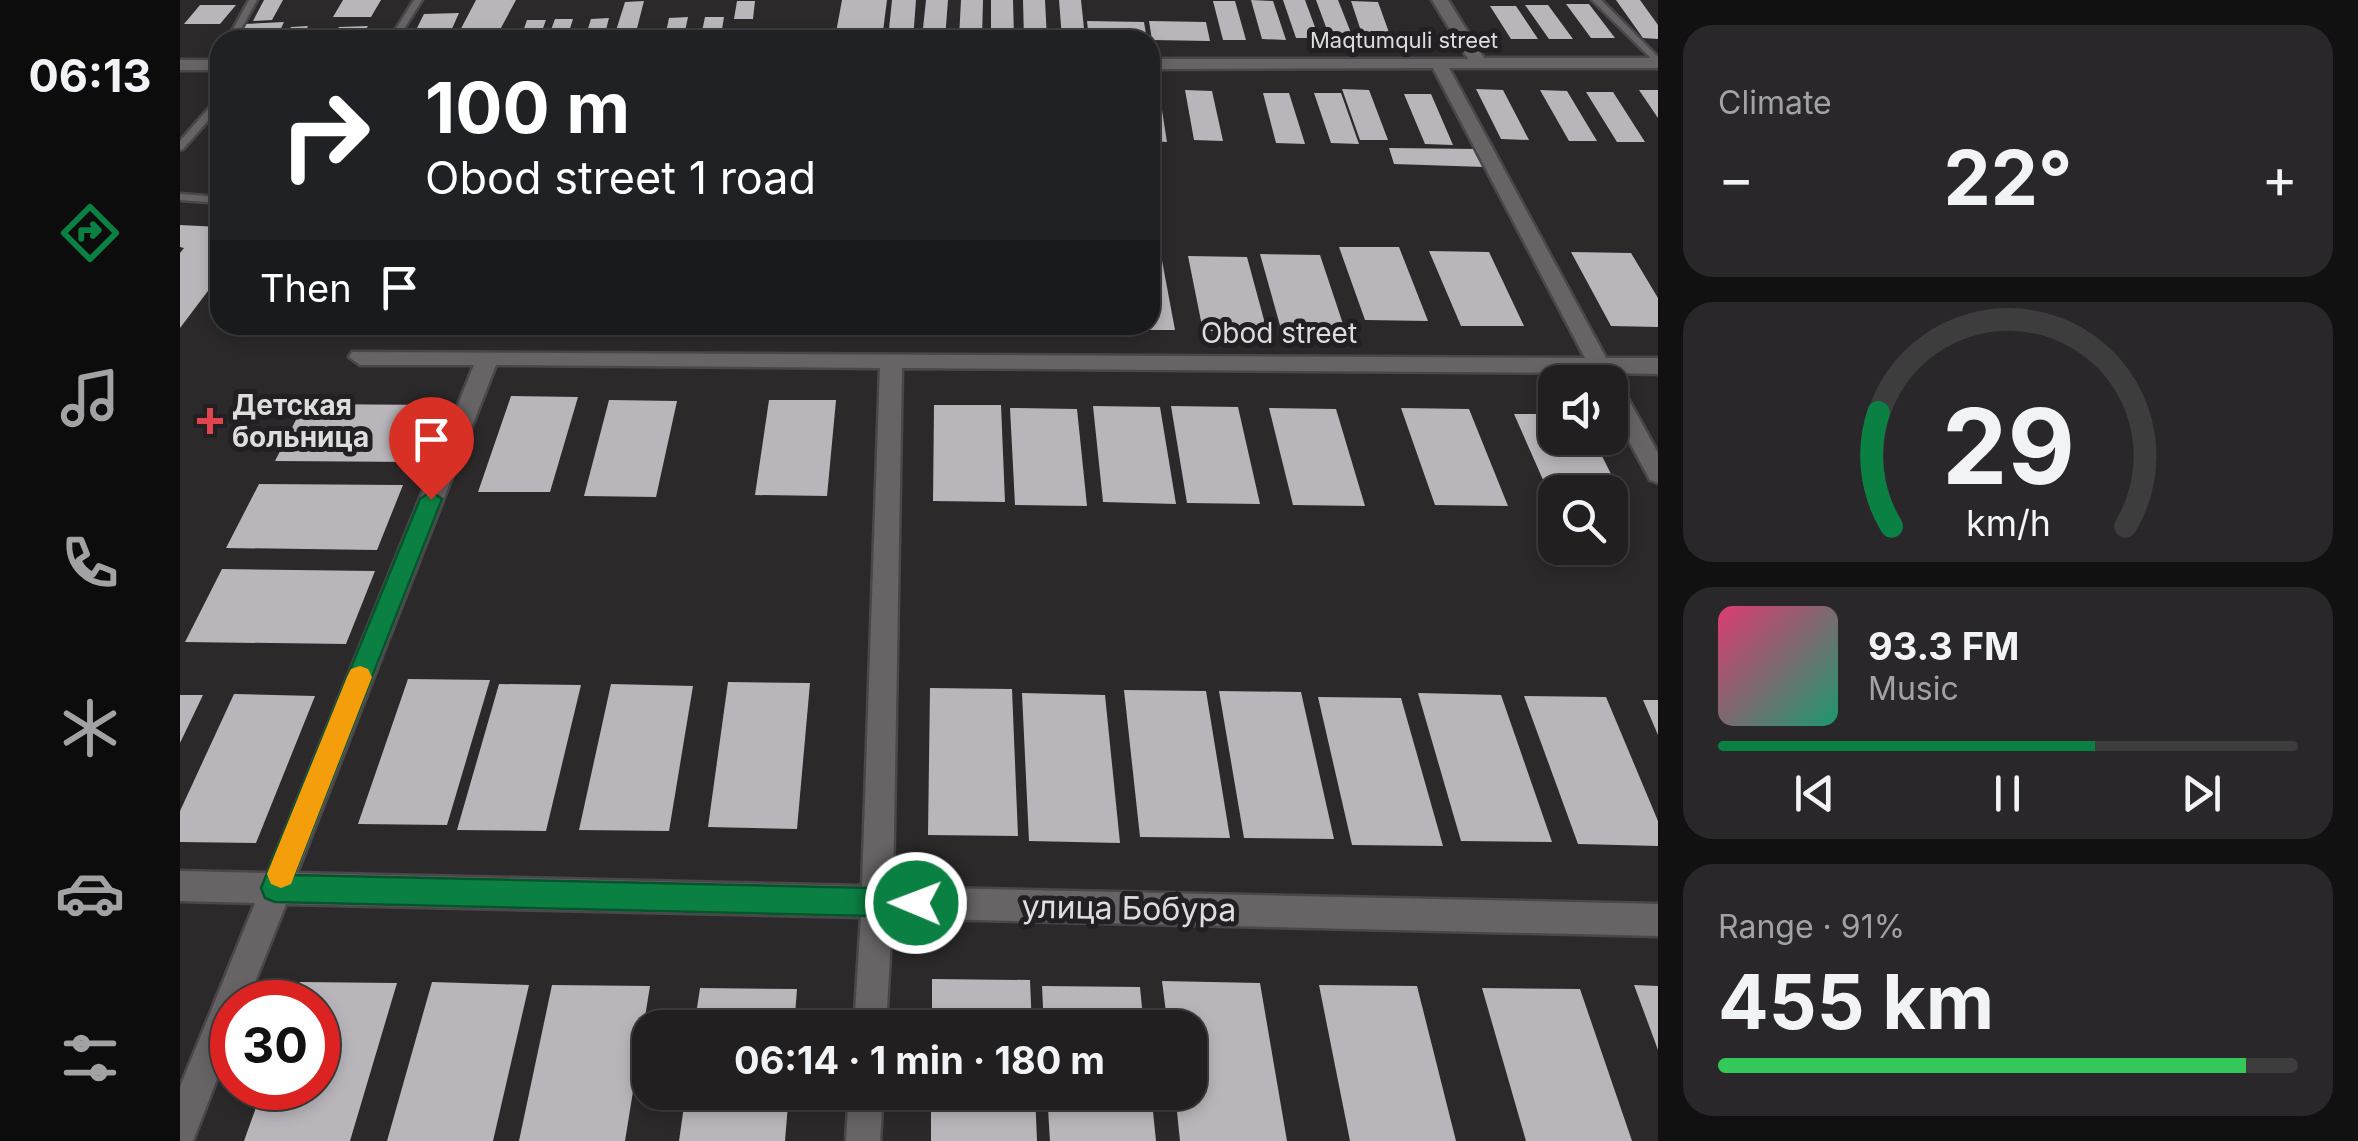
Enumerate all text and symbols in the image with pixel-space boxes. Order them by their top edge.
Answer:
street label: Maqtumquli street [1310,27,1498,53]
text: 06:13 [28,48,152,103]
text: 100 m [425,65,630,150]
icon: right [260,70,390,200]
text: Climate [1718,83,1832,122]
text: 22° [1944,132,2072,223]
text: − [1718,145,1754,211]
text: + [2262,145,2298,211]
text: Obod street 1 road [425,150,816,205]
icon: directions [55,198,125,268]
icon: arrive [372,260,427,315]
text: Then [260,265,352,311]
street label: Obod street [1201,316,1357,350]
icon: music [55,363,125,433]
map controls [1538,365,1628,565]
button: sound [1538,365,1628,455]
text: 29 [1941,383,2075,509]
place label: Детская больница [232,388,369,454]
pin [389,397,474,500]
marker: Детская больница [197,408,223,434]
icon: arrive [404,412,459,467]
button: search [1538,475,1628,565]
text: km/h [1966,501,2050,545]
icon: phone [55,528,125,598]
text: 93.3 FM [1868,623,2019,669]
text: Music [1868,669,1959,708]
icon: climate [55,693,125,763]
icon: previous [1787,766,1842,821]
icon: pause [1980,766,2035,821]
icon: next [2174,766,2229,821]
position arrow [864,851,968,955]
icon: car [55,858,125,928]
street label: улица Бобура [1021,887,1237,929]
text: Range · 91% [1718,907,1905,946]
text: 455 km [1718,956,1994,1047]
speed limit sign: 30 [210,980,340,1110]
icon: filters [55,1023,125,1093]
text: 06:14 · 1 min · 180 m [734,1037,1105,1083]

